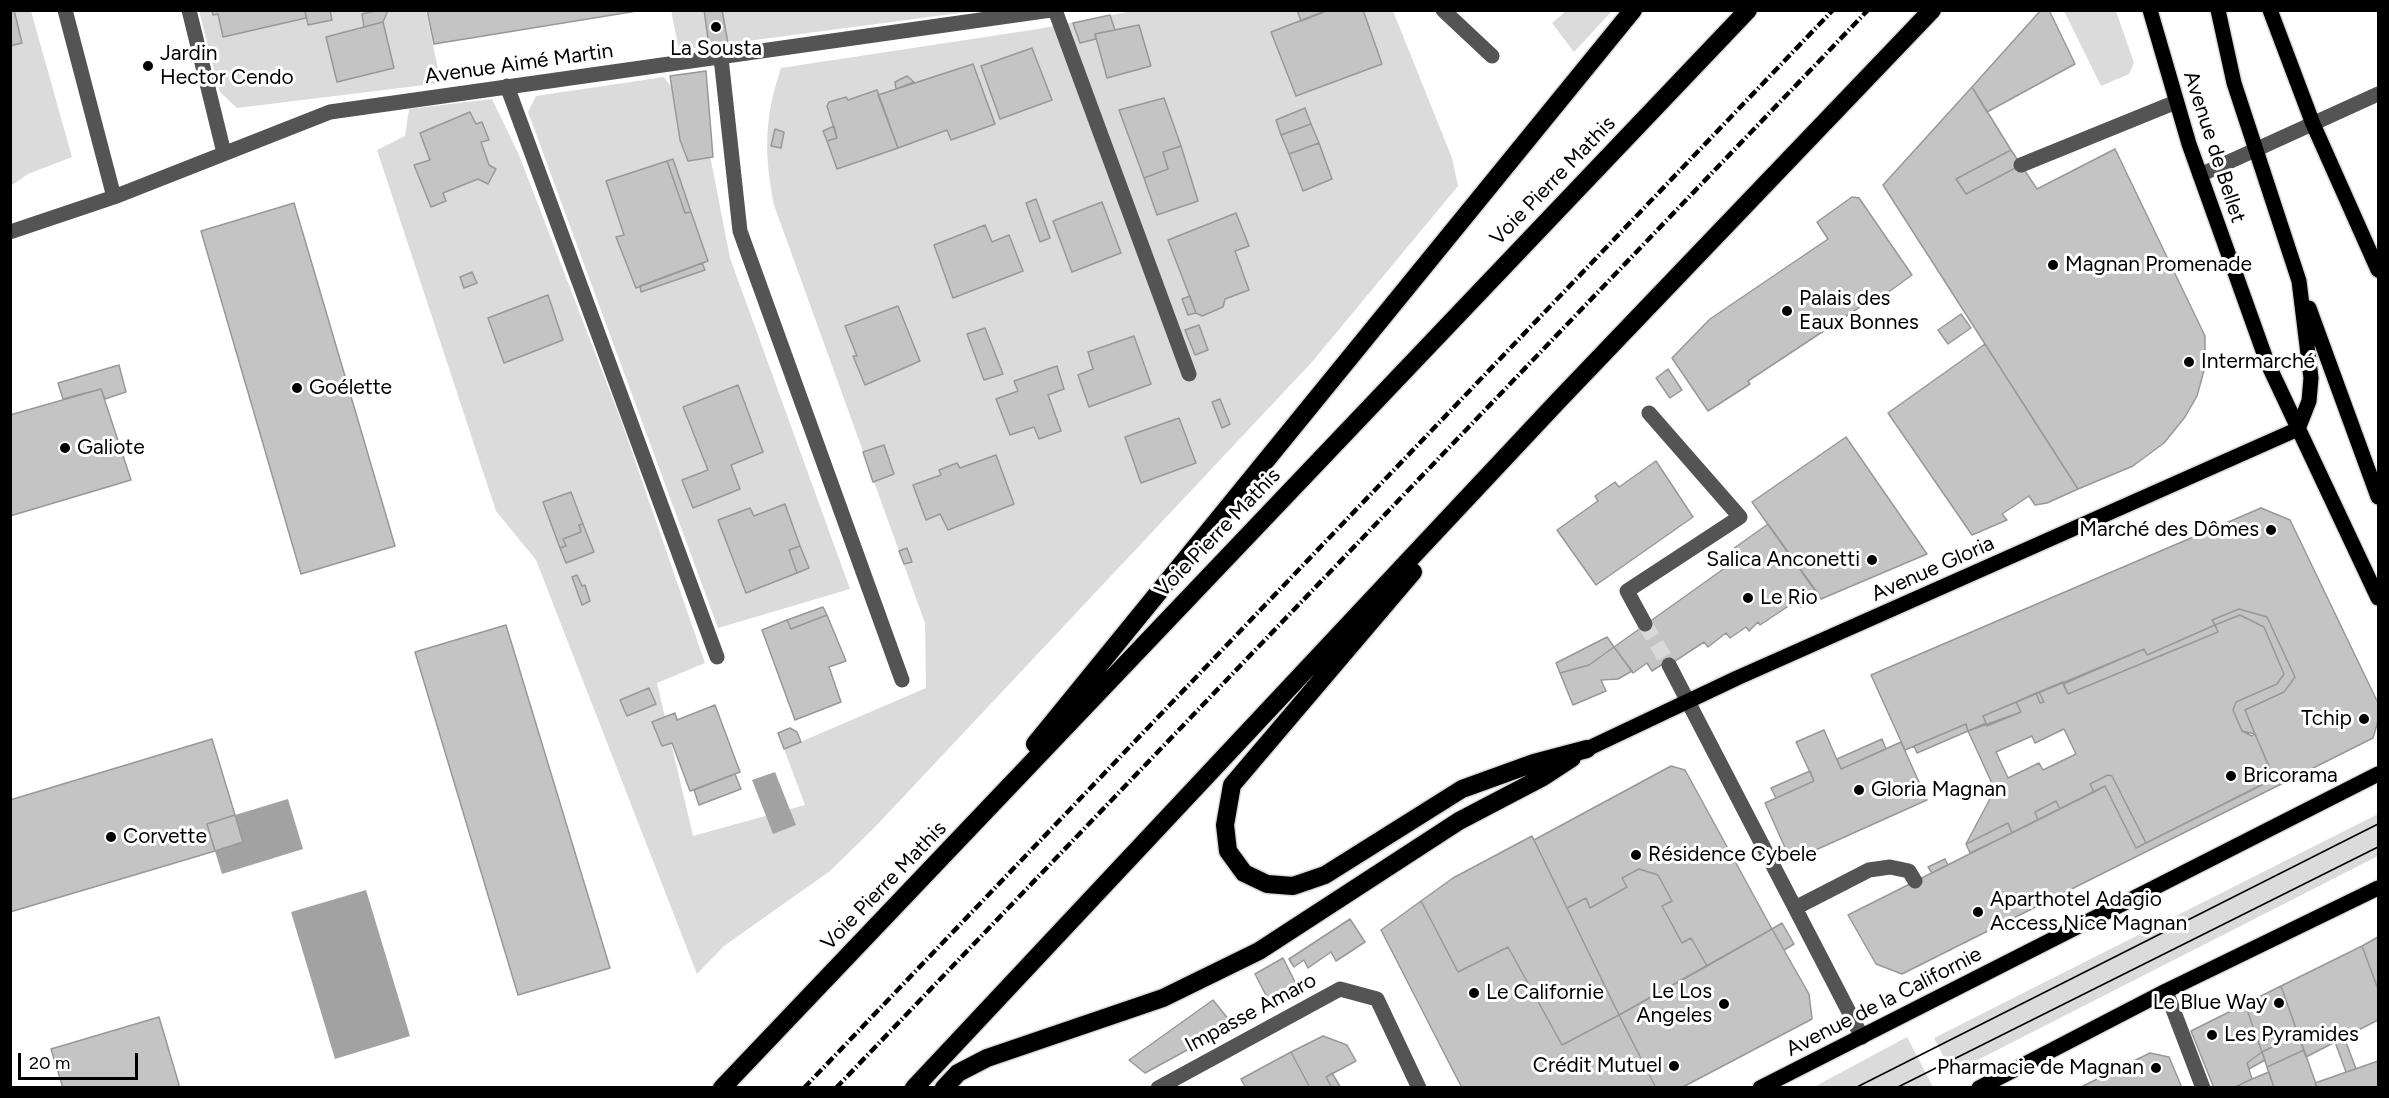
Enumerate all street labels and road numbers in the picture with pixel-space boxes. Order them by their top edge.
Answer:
street label: Avenue Aimé Martin [423,38,615,90]
street label: Avenue de Bellet [2178,68,2250,226]
street label: Voie Pierre Mathis [1485,111,1621,251]
street label: Voie Pierre Mathis [1150,463,1286,603]
street label: Avenue Gloria [1868,531,1998,607]
street label: Voie Pierre Mathis [816,816,952,956]
street label: Avenue de la Californie [1782,942,1986,1062]
street label: Impasse Amaro [1181,968,1321,1058]

